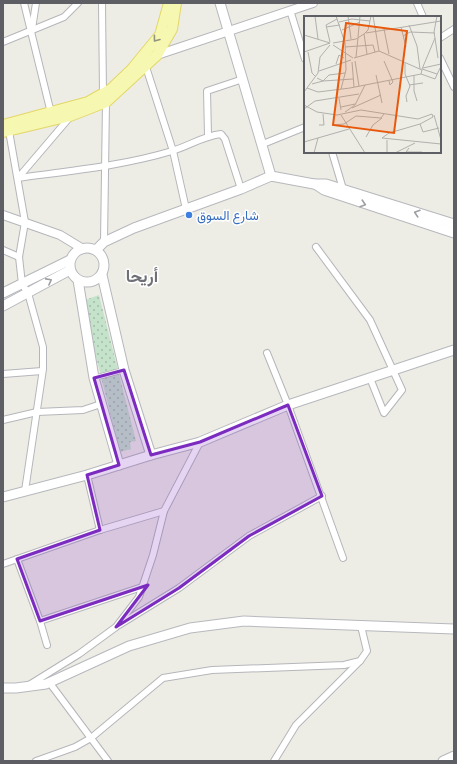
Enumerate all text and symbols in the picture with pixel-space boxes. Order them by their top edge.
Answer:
inset map [304,16,441,153]
one-way arrow [154,35,161,42]
one-way arrow [359,199,366,207]
place label: شارع السوق [197,208,259,225]
one-way arrow [414,209,421,217]
marker: شارع السوق [184,210,194,220]
district label: أريحا [126,266,158,287]
one-way arrow [45,279,52,286]

